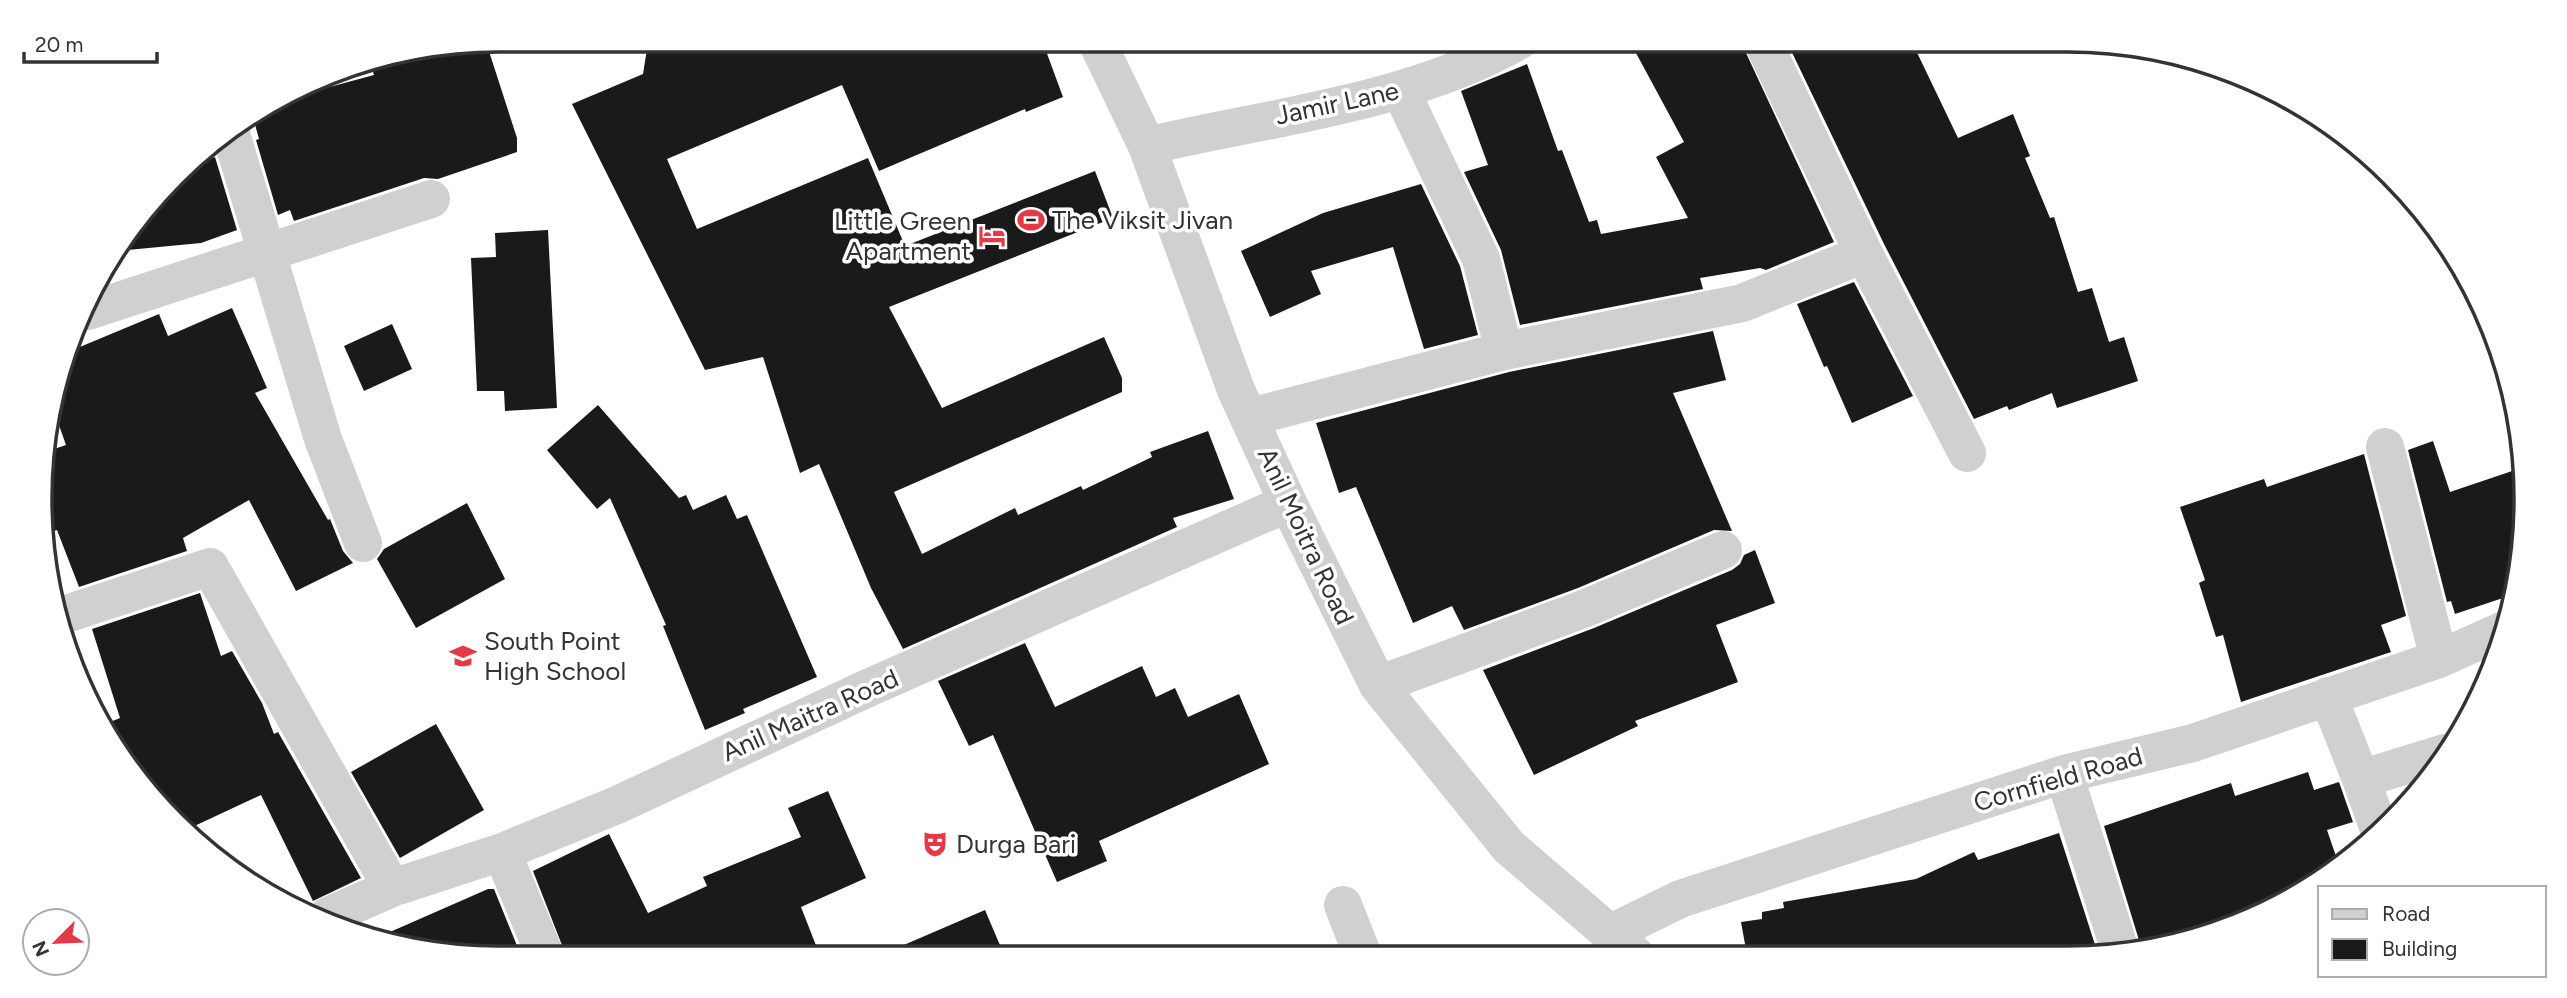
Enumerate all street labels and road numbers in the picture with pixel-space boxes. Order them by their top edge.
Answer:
street label: Jamir Lane [1272,74,1402,132]
street label: Anil Moitra Road [1251,442,1361,630]
street label: Anil Maitra Road [717,662,903,768]
street label: Cornfield Road [1970,740,2146,818]

